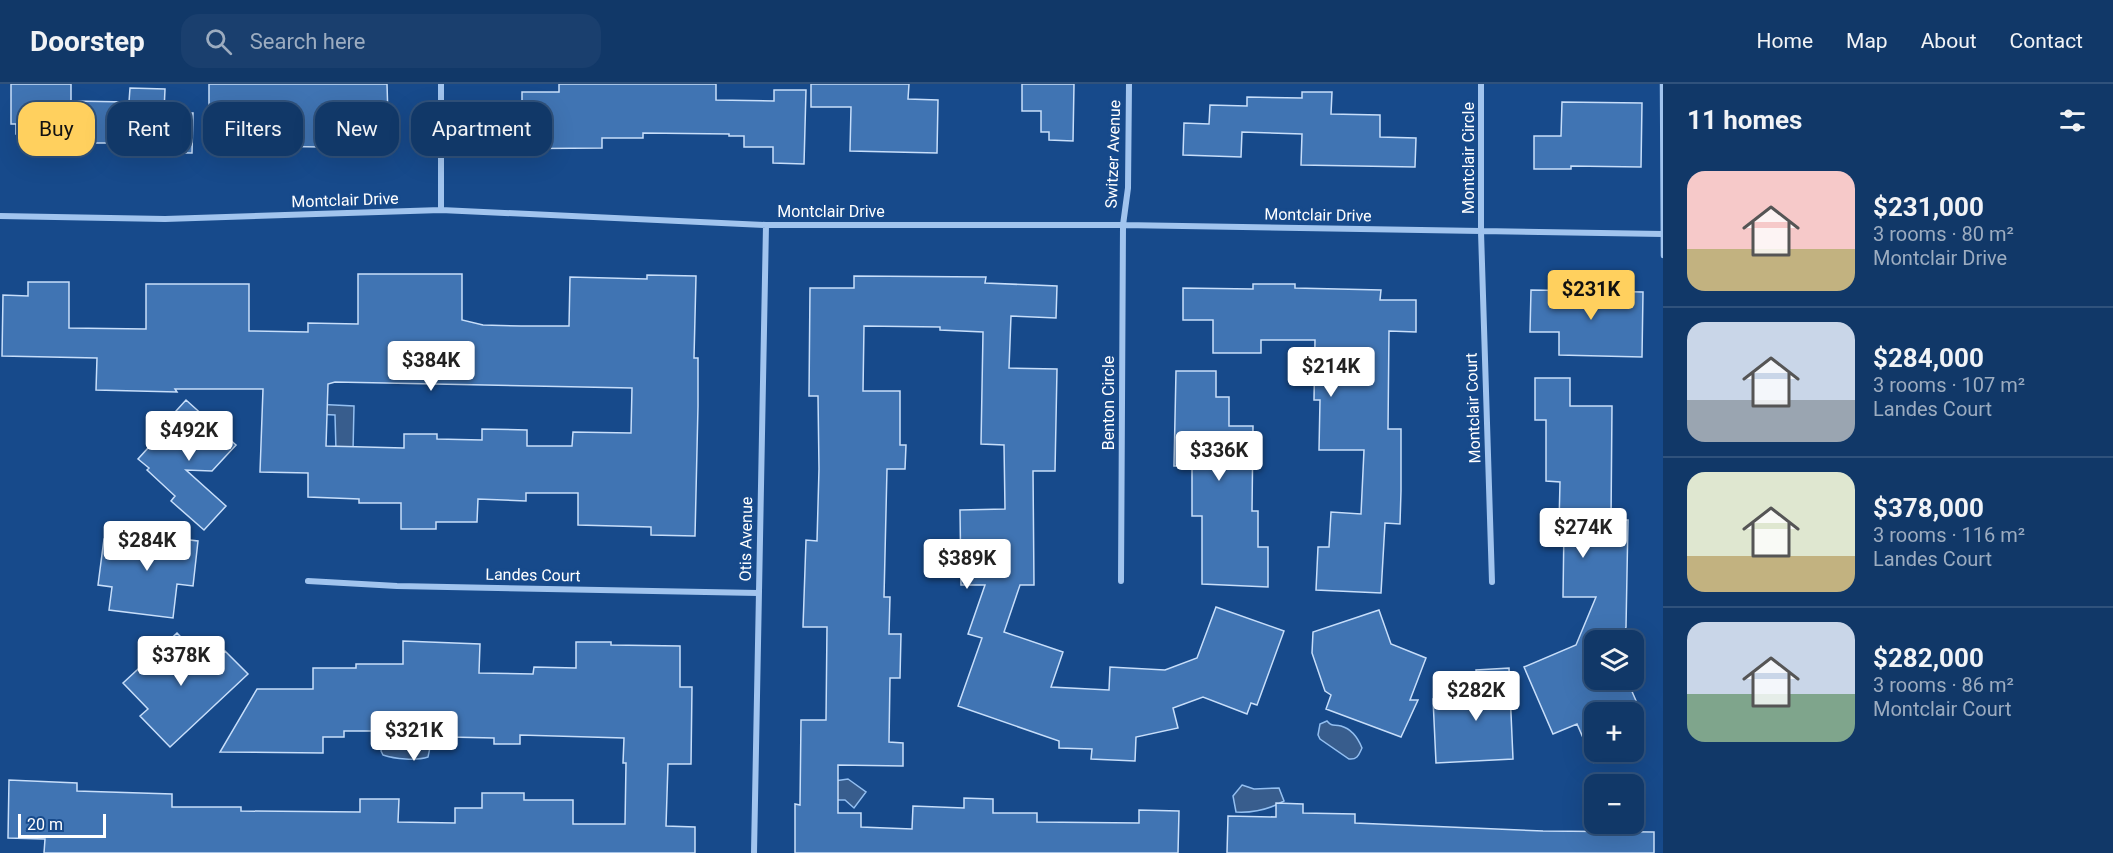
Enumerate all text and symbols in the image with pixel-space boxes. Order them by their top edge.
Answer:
search box [181,14,601,68]
text: Doorstep [30,25,145,58]
icon: search [202,25,235,58]
text: Search here [250,29,366,54]
text: Home [1757,29,1813,53]
text: Map [1846,29,1888,53]
text: About [1921,29,1977,53]
text: Contact [2010,29,2083,53]
street label: Switzer Avenue [1102,99,1124,209]
chip: Buy [18,102,95,156]
chip: Rent [107,102,191,156]
chip: Filters [203,102,303,156]
chip: New [315,102,399,156]
chip: Apartment [411,102,552,156]
street label: Montclair Circle [1459,102,1478,214]
icon: filters [2056,104,2089,137]
text: 11 homes [1687,105,1802,135]
street label: Montclair Drive [291,189,399,211]
text: $231,000 [1873,192,1984,222]
icon: home [1735,195,1807,267]
street label: Montclair Drive [777,202,885,221]
street label: Montclair Drive [1264,205,1372,225]
text: 3 rooms · 80 m² [1873,222,2014,246]
text: Montclair Drive [1873,246,2007,270]
pin: $231K [1549,270,1633,321]
text: $231K [1562,277,1620,301]
pin: $384K [389,341,473,392]
text: $284,000 [1873,343,1984,373]
icon: home [1735,346,1807,418]
pin: $214K [1289,347,1373,398]
text: $384K [402,348,460,372]
street label: Montclair Court [1462,352,1484,464]
text: $214K [1302,354,1360,378]
street label: Benton Circle [1099,356,1118,450]
text: 3 rooms · 107 m² [1873,373,2025,397]
text: Landes Court [1873,397,1992,421]
pin: $492K [147,411,231,462]
text: $492K [160,418,218,442]
pin: $336K [1177,431,1261,482]
text: $336K [1190,438,1248,462]
text: $378,000 [1873,493,1984,523]
street label: Otis Avenue [736,496,756,582]
icon: home [1735,496,1807,568]
pin: $274K [1541,508,1625,559]
text: $274K [1554,515,1612,539]
pin: $284K [105,521,189,572]
text: 3 rooms · 116 m² [1873,523,2025,547]
text: $284K [118,528,176,552]
pin: $389K [925,539,1009,590]
text: $389K [938,546,996,570]
text: Landes Court [1873,547,1992,571]
street label: Landes Court [485,565,581,585]
map controls [1584,630,1644,834]
button: layers [1584,630,1644,690]
pin: $378K [139,636,223,687]
text: $378K [152,643,210,667]
text: $282,000 [1873,643,1984,673]
icon: home [1735,646,1807,718]
pin: $282K [1434,671,1518,722]
text: 3 rooms · 86 m² [1873,673,2014,697]
text: $282K [1447,678,1505,702]
text: Montclair Court [1873,697,2012,721]
button: + [1584,702,1644,762]
pin: $321K [372,711,456,762]
text: $321K [385,718,443,742]
button: − [1584,774,1644,834]
scale bar [18,811,106,838]
text: 20 m [27,815,63,834]

